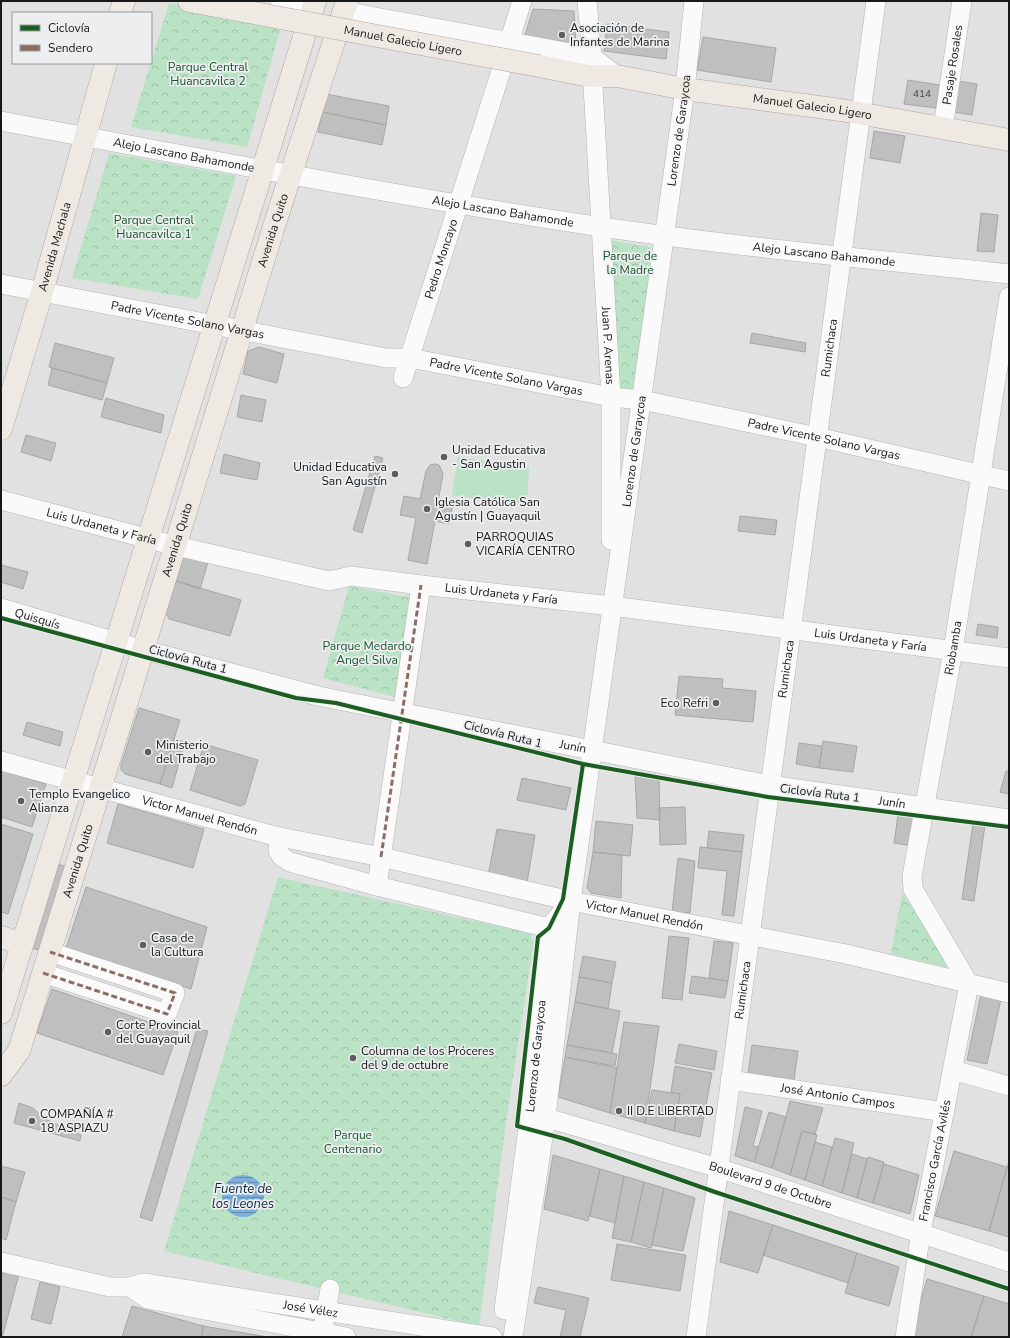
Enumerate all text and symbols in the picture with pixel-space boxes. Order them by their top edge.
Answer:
legend [12,12,152,64]
text: Ciclovía [48,20,90,36]
place label: Asociación de Infantes de Marina [570,20,670,50]
street label: Manuel Galecio Ligero [343,22,464,60]
street label: Pasaje Rosales [939,23,966,106]
marker: Asociación de Infantes de Marina [557,30,567,40]
text: Sendero [48,40,93,56]
park label: Parque Central Huancavilca 2 [168,59,249,89]
street label: Lorenzo de Garaycoa [663,74,694,187]
house number: 414 [913,87,931,101]
street label: Manuel Galecio Ligero [752,90,874,123]
street label: Alejo Lascano Bahamonde [112,134,256,176]
street label: Avenida Quito [254,191,292,269]
street label: Alejo Lascano Bahamonde [431,192,575,231]
street label: Avenida Machala [35,200,75,293]
park label: Parque Central Huancavilca 1 [114,212,195,242]
street label: Pedro Moncayo [421,217,461,301]
street label: Alejo Lascano Bahamonde [752,239,896,270]
park label: Parque de la Madre [603,248,657,278]
street label: Padre Vicente Solano Vargas [110,297,266,342]
street label: Juan P. Arenas [598,305,618,385]
street label: Rumichaca [817,318,841,378]
street label: Padre Vicente Solano Vargas [428,354,584,399]
street label: Lorenzo de Garaycoa [618,394,650,508]
street label: Padre Vicente Solano Vargas [746,415,902,464]
place label: Unidad Educativa - San Agustin [452,442,546,472]
marker: Unidad Educativa - San Agustin [439,452,449,462]
place label: Unidad Educativa San Agustín [293,459,387,489]
marker: Unidad Educativa San Agustín [390,469,400,479]
place label: Iglesia Católica San Agustín | Guayaquil [435,494,541,524]
street label: Avenida Quito [158,501,196,579]
street label: Luis Urdaneta y Faría [45,504,159,549]
marker: Iglesia Católica San Agustín | Guayaquil [422,504,432,514]
place label: PARROQUIAS VICARÍA CENTRO [475,529,575,559]
marker: PARROQUIAS VICARÍA CENTRO [463,539,473,549]
street label: Luis Urdaneta y Faría [444,580,559,608]
street label: Quisquís [13,604,62,633]
street label: Riobamba [941,620,966,676]
street label: Luis Urdaneta y Faría [813,625,928,655]
park label: Parque Medardo Angel Silva [323,638,412,668]
street label: Rumichaca [774,639,798,699]
street label: Ciclovía Ruta 1 [147,641,229,677]
place label: Eco Refri [661,695,708,711]
marker: Eco Refri [711,698,721,708]
street label: Ciclovía Ruta 1 [462,716,544,752]
street label: Junín [557,736,588,757]
place label: Ministerio del Trabajo [156,737,216,767]
marker: Ministerio del Trabajo [143,747,153,757]
street label: Ciclovía Ruta 1 [779,780,861,806]
place label: Templo Evangelico Alianza [29,786,131,816]
street label: Victor Manuel Rendón [139,792,260,839]
street label: Junín [877,792,907,812]
marker: Templo Evangelico Alianza [16,796,26,806]
street label: Avenida Quito [59,822,97,900]
street label: Victor Manuel Rendón [583,896,705,934]
place label: Casa de la Cultura [151,930,204,960]
marker: Casa de la Cultura [138,940,148,950]
street label: Rumichaca [731,960,755,1020]
street label: Lorenzo de Garaycoa [522,999,550,1113]
place label: Corte Provincial del Guayaquil [116,1017,201,1047]
marker: Corte Provincial del Guayaquil [103,1027,113,1037]
place label: Columna de los Próceres del 9 de octubre [361,1043,494,1073]
marker: Columna de los Próceres del 9 de octubre [348,1053,358,1063]
street label: José Antonio Campos [778,1079,896,1113]
street label: Francisco García Avilés [915,1098,954,1223]
place label: II D.E LIBERTAD [627,1103,714,1119]
place label: COMPAÑÍA # 18 ASPIAZU [40,1106,114,1136]
marker: II D.E LIBERTAD [614,1106,624,1116]
marker: COMPAÑÍA # 18 ASPIAZU [27,1116,37,1126]
park label: Parque Centenario [324,1127,382,1157]
street label: Boulevard 9 de Octubre [707,1158,834,1212]
water label: Fuente de los Leones [212,1180,274,1213]
street label: José Vélez [281,1297,340,1321]

